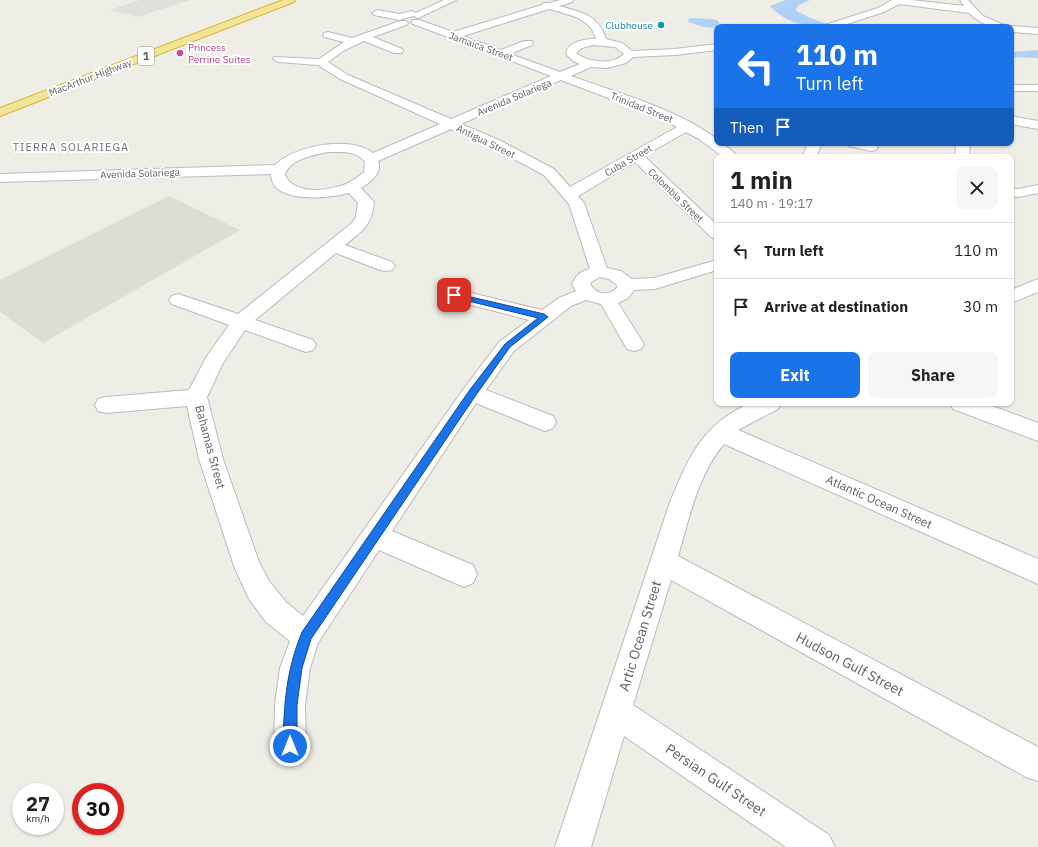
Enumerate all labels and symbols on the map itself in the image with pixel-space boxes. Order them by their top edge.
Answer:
place label: Clubhouse [605,19,654,32]
marker: Clubhouse [656,20,666,30]
street label: Jamaica Street [447,29,515,64]
place label: Princess Perrine Suites [188,41,251,66]
road number: 1 [138,47,154,65]
marker: Princess Perrine Suites [175,48,185,58]
street label: MacArthur Highway [47,56,134,99]
street label: Avenida Solariega [475,76,554,119]
street label: Trinidad Street [609,89,675,126]
street label: Antigua Street [454,122,518,162]
district label: TIERRA SOLARIEGA [13,140,129,154]
street label: Cuba Street [602,141,655,179]
street label: Avenida Solariega [100,166,181,181]
street label: Colombia Street [645,166,707,225]
pin [437,278,471,312]
street label: Bahamas Street [192,403,229,490]
street label: Atlantic Ocean Street [824,471,935,532]
street label: Artic Ocean Street [615,578,665,693]
street label: Hudson Gulf Street [793,628,907,700]
position arrow [269,725,311,767]
street label: Persian Gulf Street [662,740,770,820]
speed limit sign: 30 [72,783,124,835]

